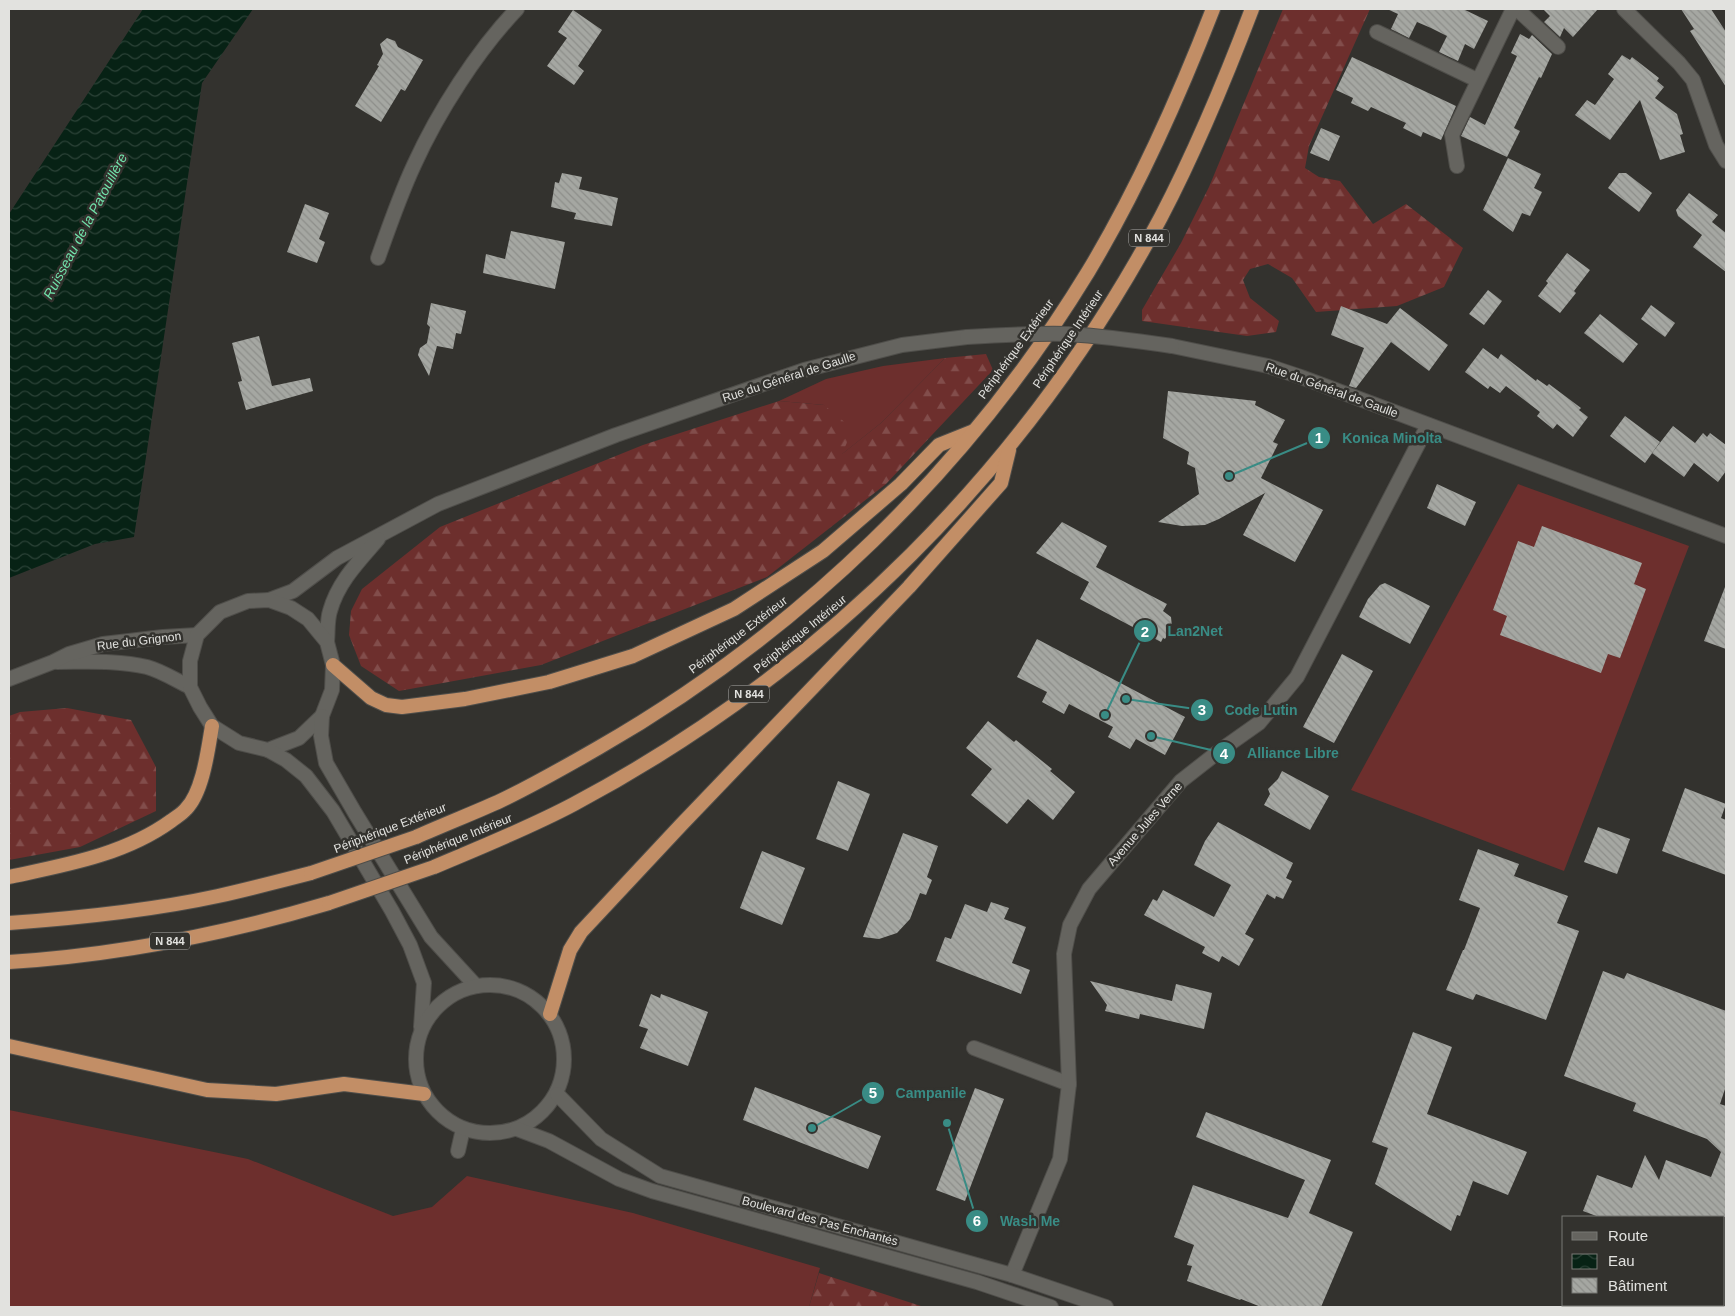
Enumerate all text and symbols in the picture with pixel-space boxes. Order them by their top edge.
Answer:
water label: Ruisseau de la Patouillère [40,150,130,302]
road number: N 844 [1129,230,1169,247]
street label: Périphérique Intérieur [1030,287,1106,391]
street label: Périphérique Extérieur [975,297,1057,401]
street label: Rue du Général de Gaulle [721,349,858,405]
street label: Rue du Général de Gaulle [1264,360,1400,421]
callout: Konica Minolta [1307,424,1451,453]
text: 1 [1315,429,1323,446]
text: Konica Minolta [1342,430,1442,446]
street label: Périphérique Intérieur [751,592,849,676]
street label: Périphérique Extérieur [686,593,790,677]
callout: Lan2Net [1132,617,1233,646]
text: 2 [1141,623,1149,640]
text: Lan2Net [1167,623,1223,639]
street label: Rue du Grignon [96,629,182,653]
road number: N 844 [729,686,769,702]
callout: Code Lutin [1189,695,1307,724]
text: 3 [1198,701,1206,718]
text: Code Lutin [1224,702,1298,718]
callout: Alliance Libre [1212,739,1349,768]
text: 4 [1220,745,1229,762]
text: Alliance Libre [1247,745,1339,761]
street label: Avenue Jules Verne [1105,779,1185,869]
street label: Périphérique Extérieur [332,800,448,856]
street label: Périphérique Intérieur [402,811,514,867]
road number: N 844 [150,932,190,949]
callout: Campanile [861,1079,976,1108]
text: 5 [869,1084,877,1101]
text: Campanile [896,1085,967,1101]
street label: Boulevard des Pas Enchantés [741,1193,899,1249]
callout: Wash Me [965,1207,1070,1236]
text: 6 [973,1212,981,1229]
text: Wash Me [1000,1213,1060,1229]
legend [1562,1216,1725,1306]
text: Route [1608,1227,1648,1244]
text: Eau [1608,1252,1635,1269]
text: Bâtiment [1608,1277,1668,1294]

